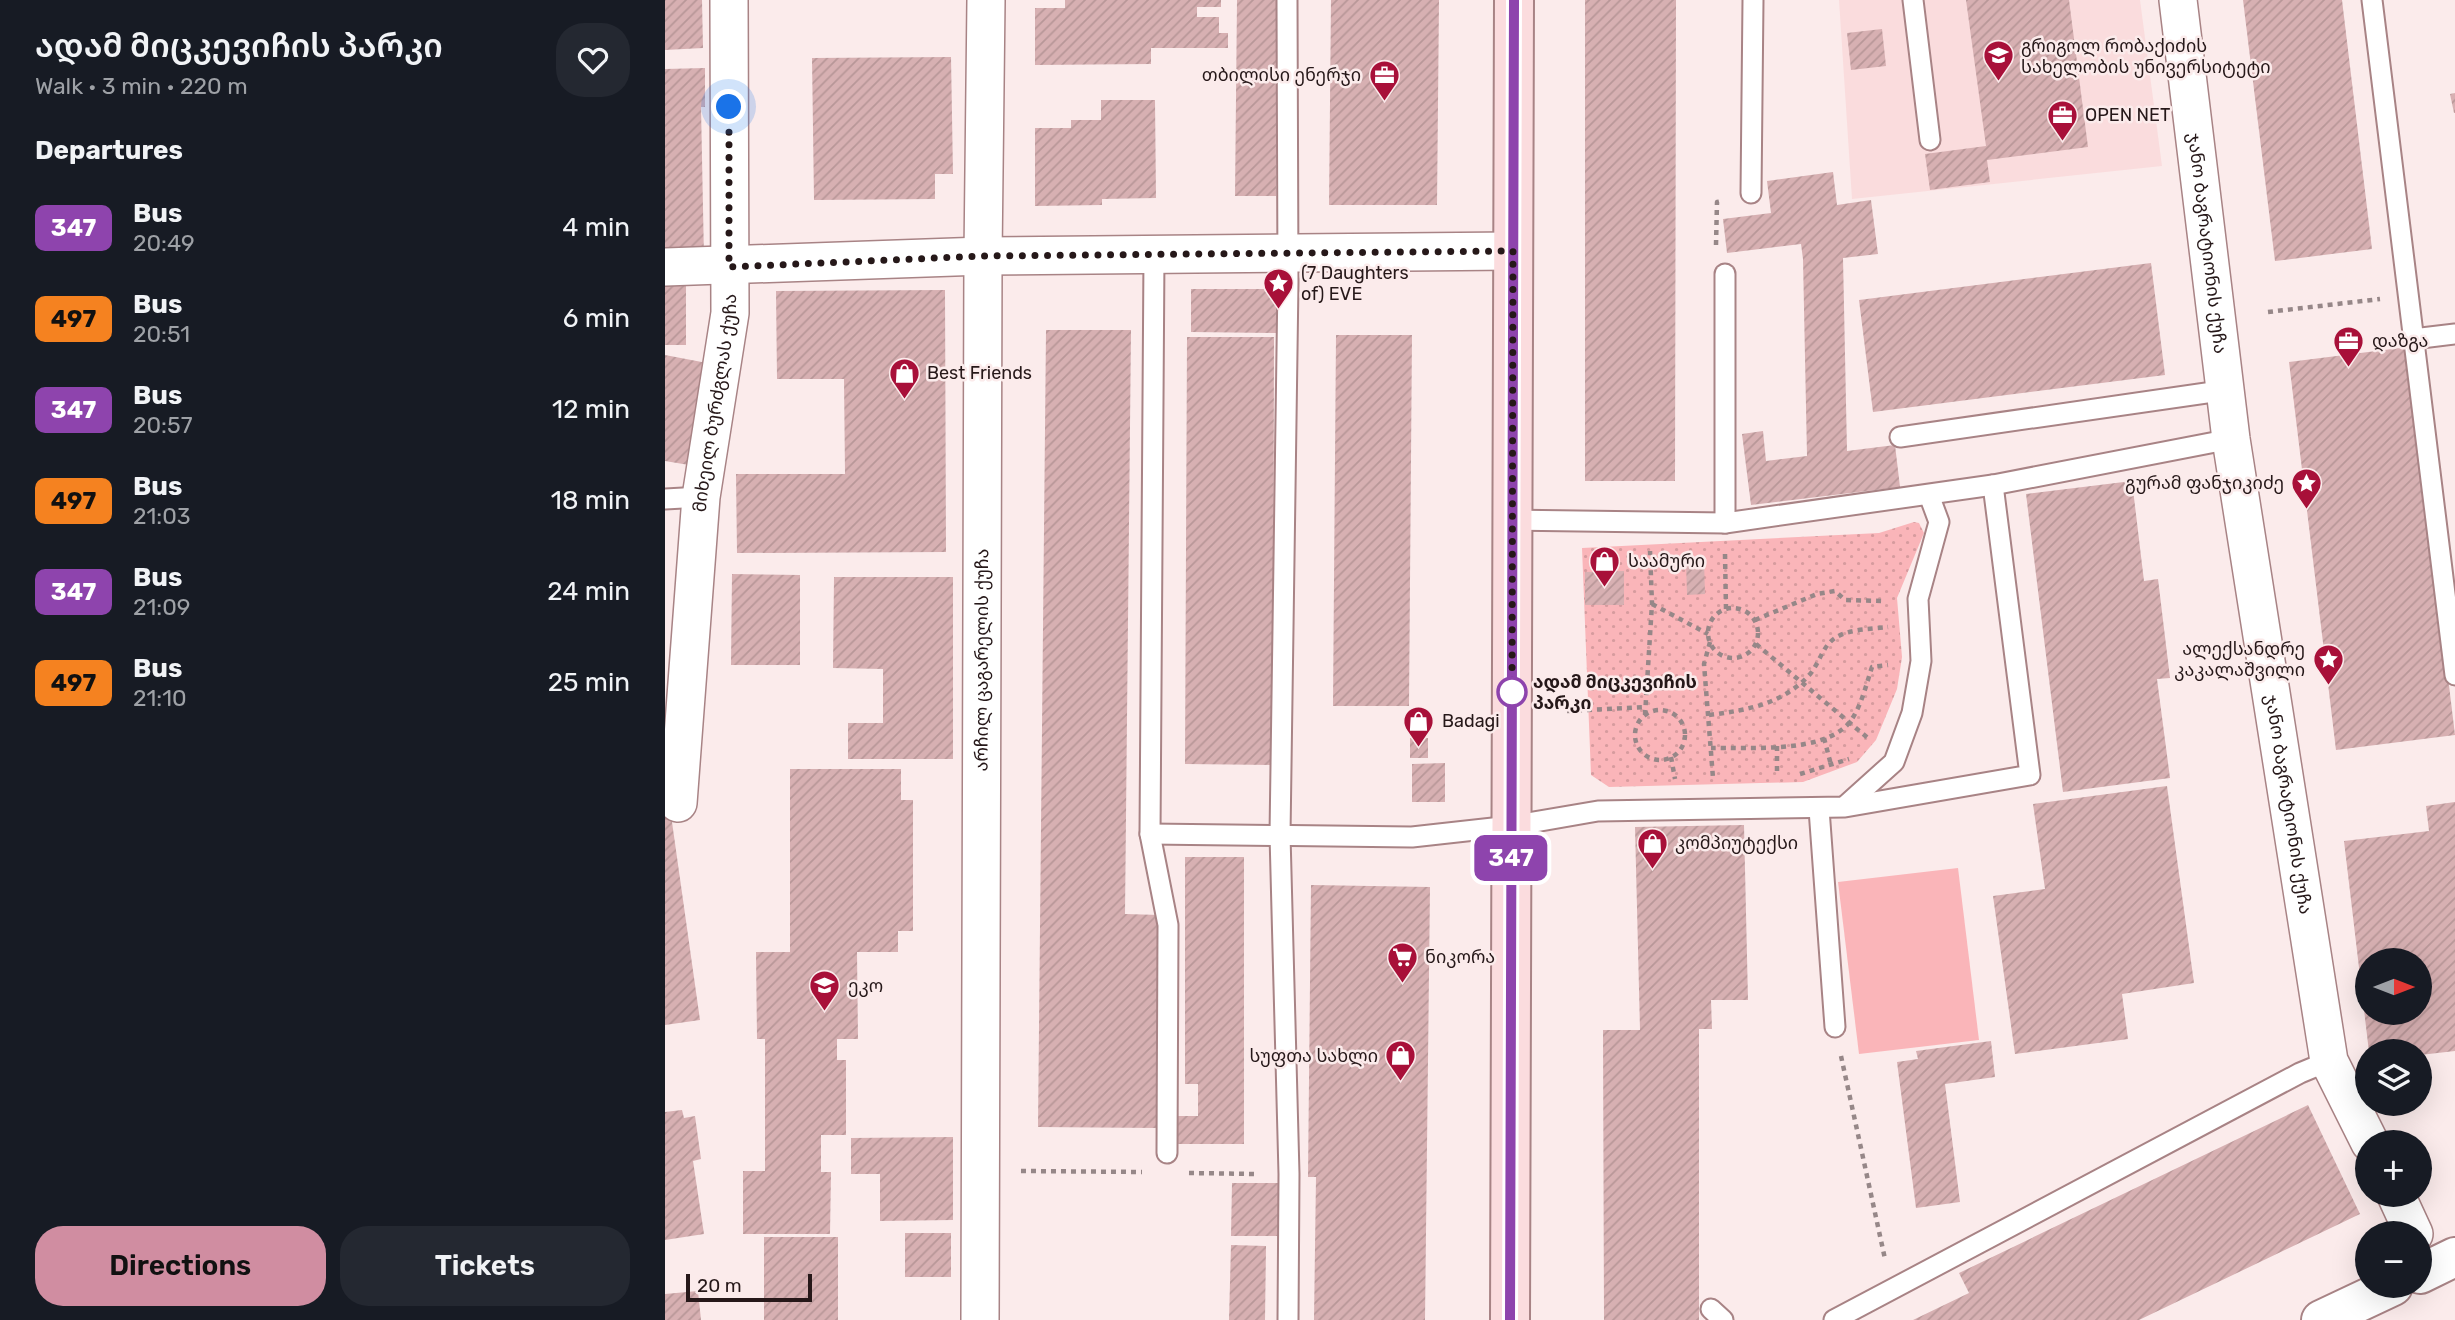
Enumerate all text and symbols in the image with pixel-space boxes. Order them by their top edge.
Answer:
button: heart [556,23,630,97]
text: ადამ მიცკევიჩის პარკი [35,26,443,65]
place label: გრიგოლ რობაქიძის სახელობის უნივერსიტეტი [2021,35,2271,78]
school or university icon: გრიგოლ რობაქიძის სახელობის უნივერსიტეტი [1981,39,2015,83]
office icon: თბილისი ენერჯი [1367,58,1401,102]
place label: თბილისი ენერჯი [1202,64,1361,86]
text: Walk · 3 min · 220 m [35,72,248,100]
your location [711,89,746,124]
office icon: OPEN NET [2045,98,2079,142]
place label: OPEN NET [2085,104,2170,126]
street label: ჯანო ბაგრატიონის ქუჩა [2183,132,2232,355]
text: Departures [35,135,183,166]
text: Bus [133,198,182,229]
text: 4 min [562,212,630,243]
text: 347 [51,214,96,242]
text: 20:49 [133,229,195,257]
place label: (7 Daughters of) EVE [1301,262,1409,305]
place icon: (7 Daughters of) EVE [1261,266,1295,310]
text: Bus [133,289,182,320]
street label: მიხეილ ბურძგლას ქუჩა [689,294,741,513]
text: 6 min [563,303,630,334]
text: 497 [51,305,96,333]
text: 20:51 [133,320,190,348]
office icon: დაზგა [2332,324,2366,368]
place label: დაზგა [2372,330,2428,352]
shop icon: Best Friends [887,356,921,400]
place label: Best Friends [927,362,1032,384]
text: Bus [133,380,182,411]
text: 12 min [552,394,630,425]
text: 347 [51,396,96,424]
text: 20:57 [133,411,192,439]
place icon: გურამ ფანჯიკიძე [2290,466,2324,510]
text: Bus [133,471,182,502]
place label: გურამ ფანჯიკიძე [2125,472,2284,494]
text: 18 min [551,485,630,516]
text: 497 [51,487,96,515]
text: 21:03 [133,502,191,530]
shop icon: საამური [1588,544,1622,588]
street label: არჩილ ცაგარელის ქუჩა [971,548,993,772]
place label: საამური [1628,550,1705,572]
text: Bus [133,562,182,593]
text: 24 min [547,576,630,607]
text: 347 [51,578,96,606]
text: 21:09 [133,593,190,621]
place label: ალექსანდრე კაკალაშვილი [2174,638,2305,681]
place icon: ალექსანდრე კაკალაშვილი [2311,642,2345,686]
text: Bus [133,653,182,684]
text: 25 min [548,667,630,698]
text: 497 [51,669,96,697]
place label: ადამ მიცკევიჩის პარკი [1533,671,1697,714]
marker: ადამ მიცკევიჩის პარკი [1497,677,1527,707]
text: 21:10 [133,684,187,712]
street label: ჯანო ბაგრატიონის ქუჩა [2260,693,2317,916]
shop icon: Badagi [1402,704,1436,748]
place label: Badagi [1442,710,1500,732]
shop icon: კომპიუტექსი [1635,826,1669,870]
place label: კომპიუტექსი [1675,832,1798,854]
line badge: 347 [1471,835,1551,881]
text: 347 [1488,844,1534,872]
supermarket icon: ნიკორა [1385,940,1419,984]
place label: ნიკორა [1425,946,1495,968]
north arrow [2355,948,2433,1026]
map controls [2355,948,2432,1298]
school or university icon: ეკო [808,969,842,1013]
place label: ეკო [848,975,883,997]
shop icon: სუფთა სახლი [1384,1039,1418,1083]
button: layers [2355,1039,2432,1116]
place label: სუფთა სახლი [1249,1045,1378,1067]
button: + [2355,1130,2432,1207]
button: − [2355,1221,2432,1298]
button: Directions [35,1226,326,1306]
button: Tickets [340,1226,630,1306]
scale bar [686,1271,812,1303]
text: 20 m [697,1274,742,1297]

